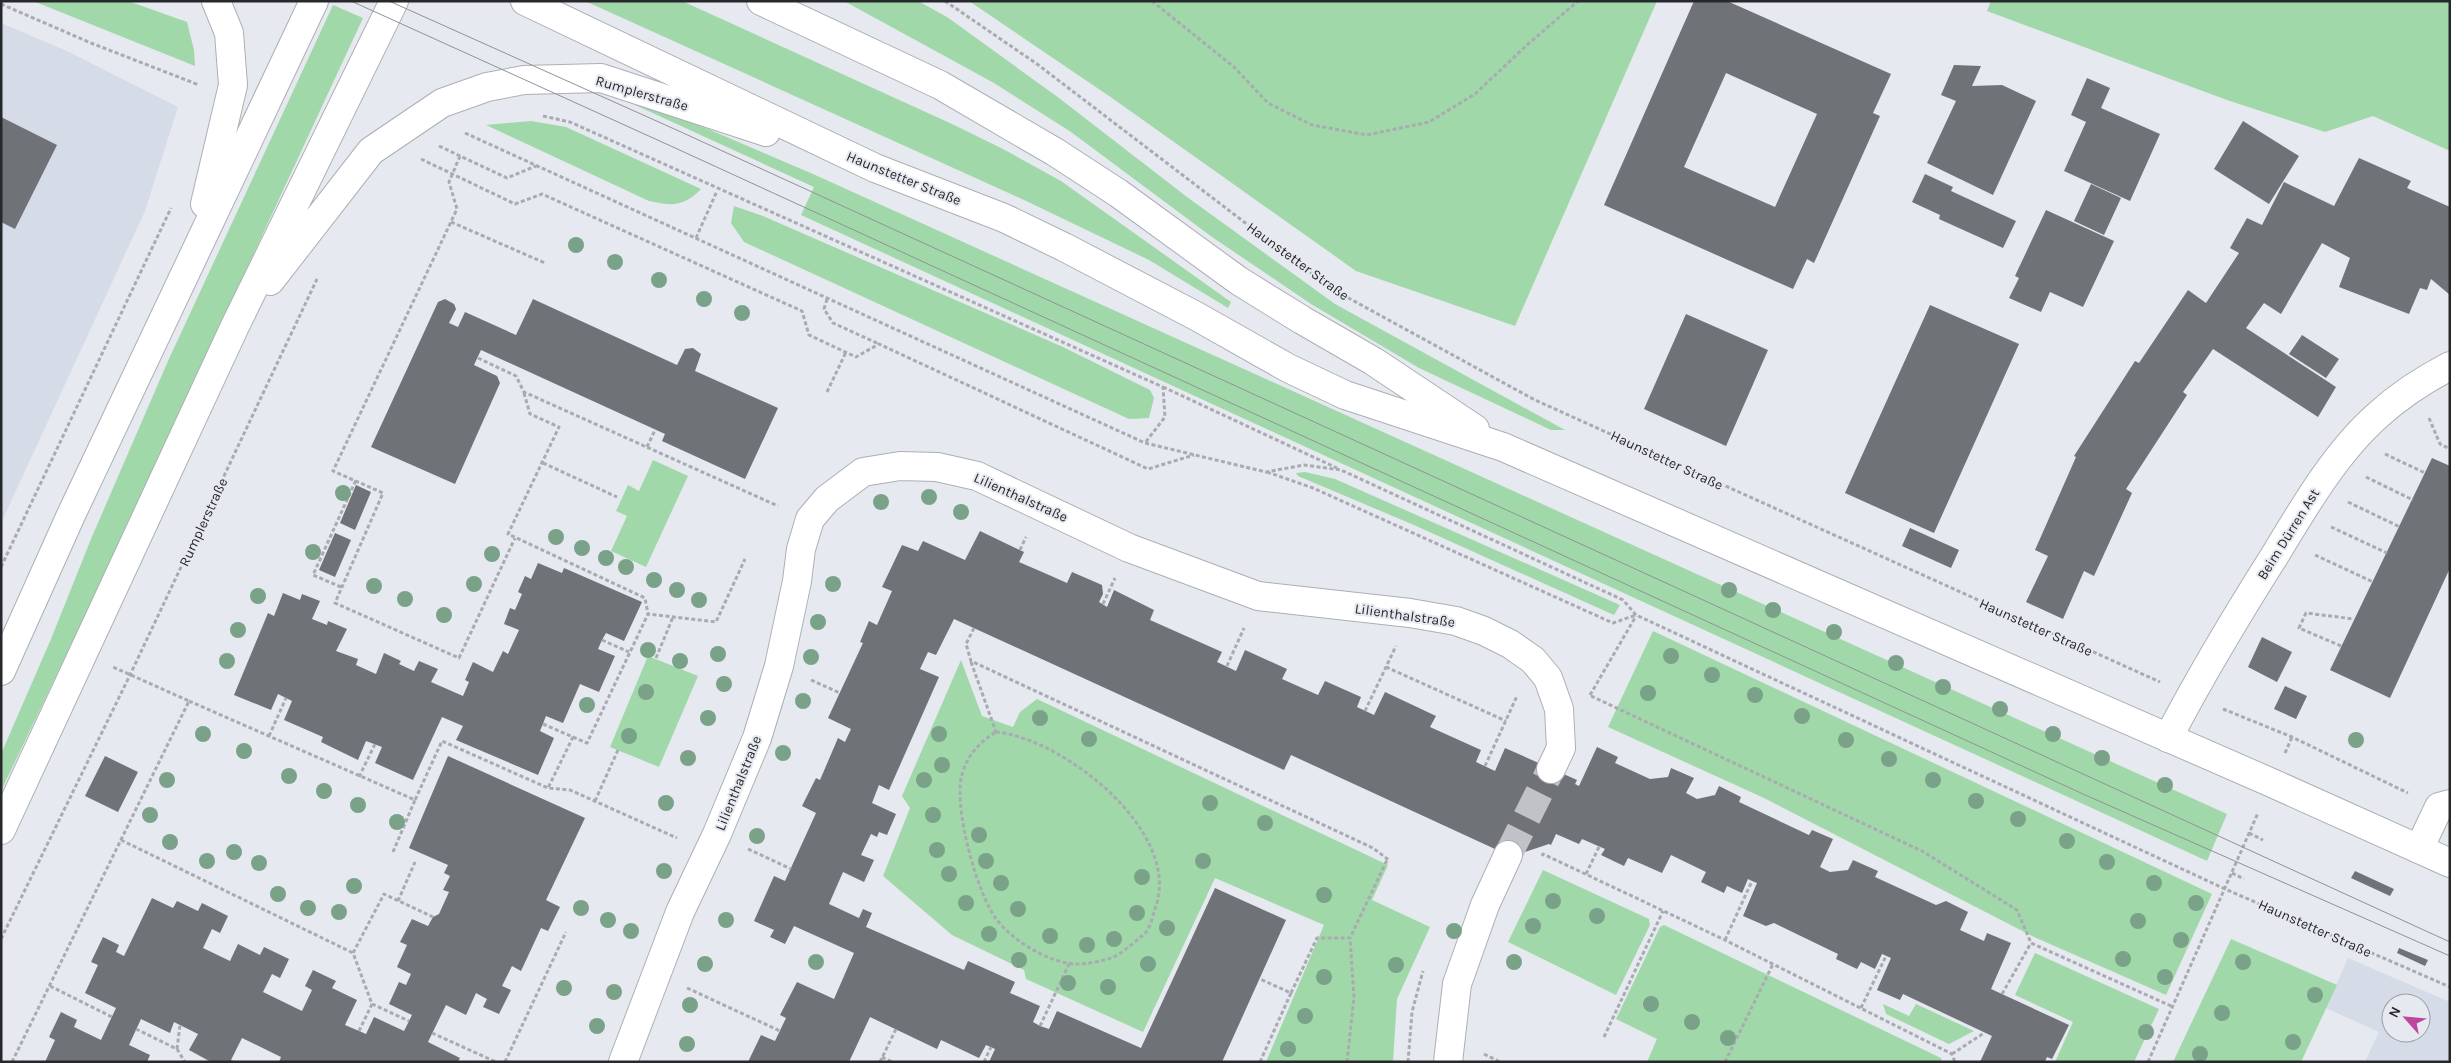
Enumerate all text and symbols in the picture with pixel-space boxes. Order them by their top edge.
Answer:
street label: Rumplerstraße [594,72,690,115]
street label: Haunstetter Straße [844,148,964,209]
street label: Haunstetter Straße [1243,219,1352,304]
street label: Haunstetter Straße [1608,427,1726,494]
street label: Lilienthalstraße [971,469,1070,526]
street label: Rumplerstraße [176,475,231,569]
street label: Beim Dürren Ast [2254,486,2323,583]
street label: Haunstetter Straße [1977,595,2095,660]
street label: Lilienthalstraße [1354,600,1456,631]
street label: Lilienthalstraße [712,733,765,833]
street label: Haunstetter Straße [2256,896,2374,961]
north arrow [2381,993,2431,1043]
text: N [2385,1004,2405,1021]

